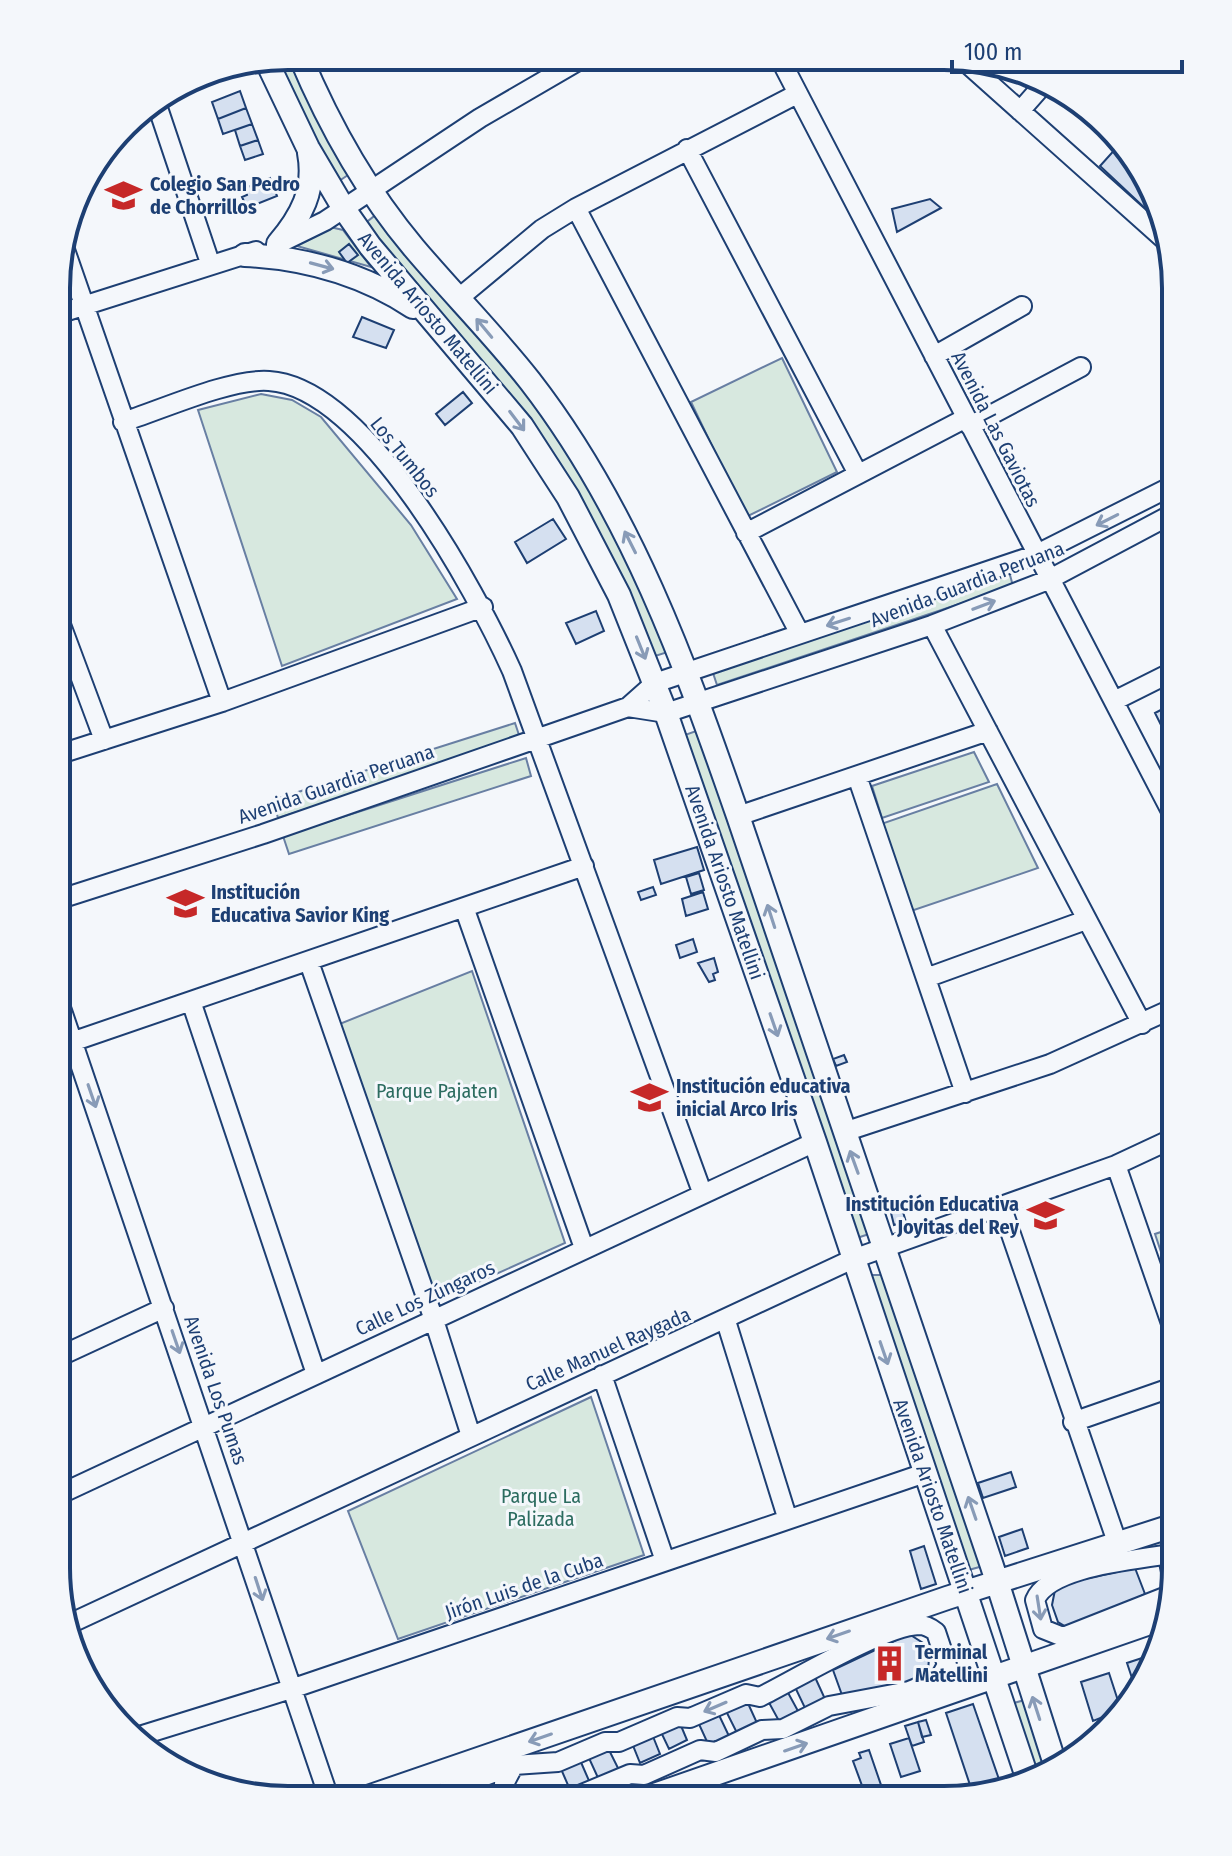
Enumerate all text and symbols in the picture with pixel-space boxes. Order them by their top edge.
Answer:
scale bar [952,24,1182,74]
text: 100 m [964,38,1022,66]
place label: Colegio San Pedro de Chorrillos [150,172,300,219]
school or university icon: Colegio San Pedro de Chorrillos [105,177,143,215]
street label: Avenida Ariosto Matellini [353,227,503,399]
one-way arrow [308,259,334,274]
one-way arrow [475,318,493,339]
street label: Avenida Las Gaviotas [946,347,1046,511]
one-way arrow [508,409,525,431]
street label: Los Tumbos [365,412,445,502]
one-way arrow [1095,512,1119,528]
one-way arrow [621,531,637,554]
street label: Avenida Guardia Peruana [867,536,1067,632]
one-way arrow [971,596,996,611]
one-way arrow [826,616,851,630]
one-way arrow [635,635,649,660]
street label: Avenida Guardia Peruana [235,739,437,829]
street label: Avenida Ariosto Matellini [680,781,770,983]
place label: Institución Educativa Savior King [211,880,389,927]
school or university icon: Institución Educativa Savior King [166,885,204,923]
one-way arrow [763,903,778,928]
one-way arrow [768,1012,783,1037]
place label: Institución educativa inicial Arco Iris [676,1074,851,1121]
school or university icon: Institución educativa inicial Arco Iris [631,1078,669,1116]
park label: Parque Pajaten [376,1079,498,1103]
one-way arrow [85,1084,100,1109]
one-way arrow [846,1150,861,1175]
place label: Institución Educativa Joyitas del Rey [846,1192,1019,1239]
school or university icon: Institución Educativa Joyitas del Rey [1026,1196,1064,1234]
street label: Calle Los Zúngaros [351,1255,499,1341]
street label: Calle Manuel Raygada [522,1302,694,1396]
street label: Avenida Los Pumas [179,1312,253,1468]
one-way arrow [170,1329,185,1354]
one-way arrow [878,1340,893,1365]
street label: Avenida Ariosto Matellini [888,1395,978,1597]
park label: Parque La Palizada [501,1484,581,1531]
one-way arrow [964,1496,979,1521]
street label: Jirón Luis de la Cuba [442,1548,606,1624]
one-way arrow [252,1575,267,1601]
one-way arrow [1032,1595,1047,1621]
one-way arrow [826,1629,851,1644]
place label: Terminal Matellini [915,1640,988,1687]
building icon: Terminal Matellini [870,1644,908,1682]
one-way arrow [1028,1696,1043,1721]
one-way arrow [703,1700,728,1715]
one-way arrow [527,1732,552,1747]
one-way arrow [783,1738,808,1753]

